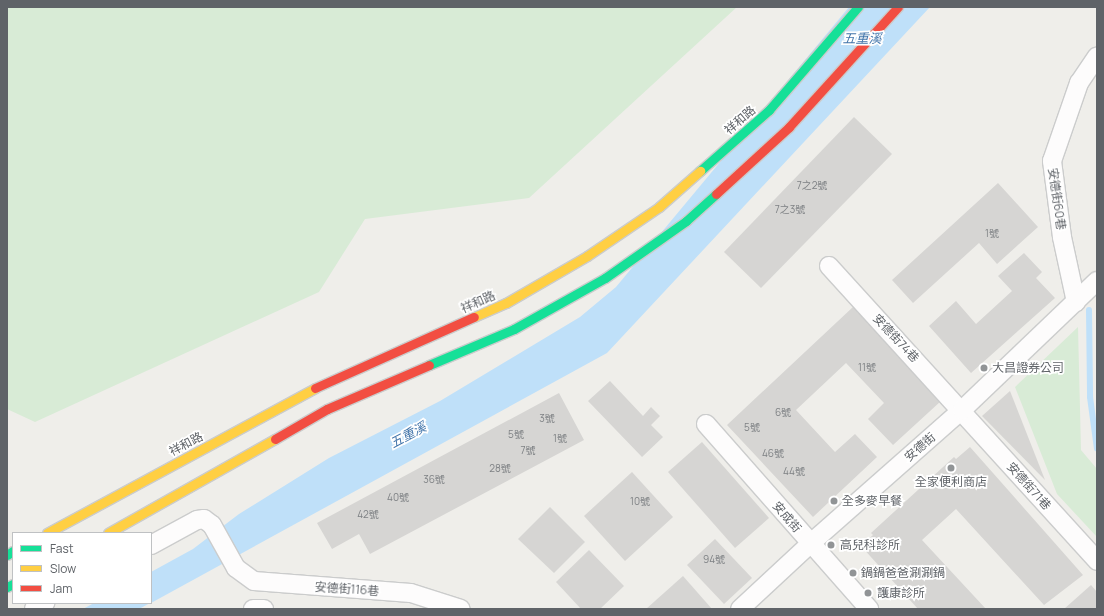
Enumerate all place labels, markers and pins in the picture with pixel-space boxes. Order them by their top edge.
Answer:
place label: 大昌證券公司 [992,361,1064,375]
marker: 大昌證券公司 [979,363,989,373]
marker: 全家便利商店 [946,463,956,473]
place label: 全家便利商店 [915,475,987,489]
place label: 全多麥早餐 [842,494,902,508]
marker: 全多麥早餐 [829,496,839,506]
place label: 高兒科診所 [840,538,900,552]
marker: 高兒科診所 [825,539,837,551]
place label: 鍋鍋爸爸涮涮鍋 [861,566,945,580]
marker: 鍋鍋爸爸涮涮鍋 [848,568,858,578]
place label: 護康診所 [877,586,925,600]
marker: 護康診所 [862,587,874,599]

